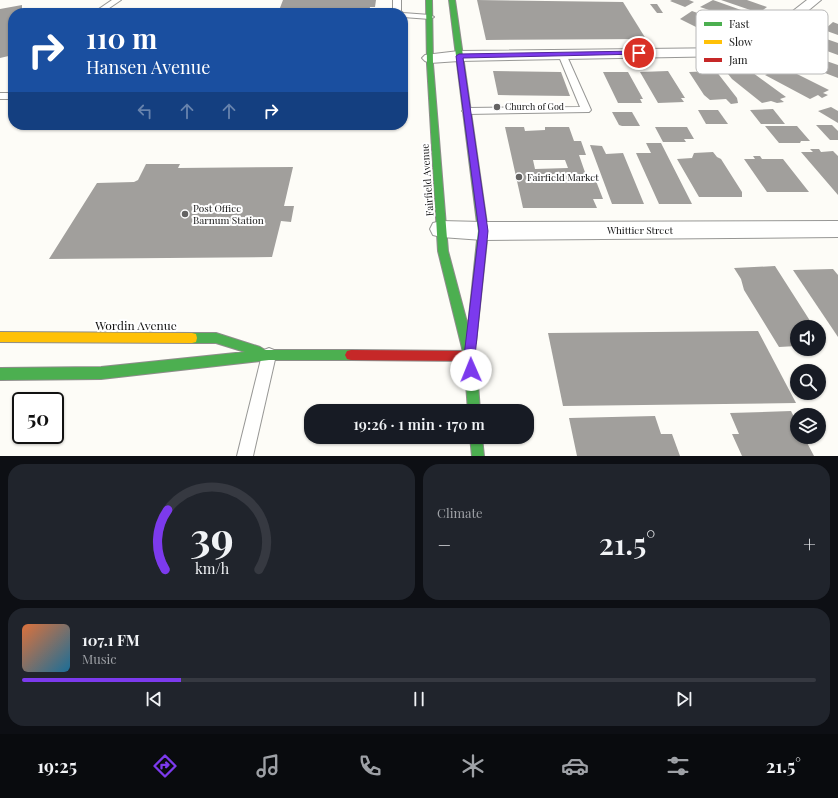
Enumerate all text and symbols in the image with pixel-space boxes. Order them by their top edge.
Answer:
legend [696,10,828,74]
text: Fast [729,16,749,31]
text: 110 m [86,19,157,56]
icon: right [20,24,72,76]
text: Slow [729,34,753,49]
pin [622,36,656,70]
icon: arrive [628,42,650,64]
text: Jam [728,52,748,67]
text: Hansen Avenue [86,55,210,79]
icon: left [134,100,156,122]
icon: ahead [176,100,198,122]
icon: ahead [218,100,240,122]
icon: right [260,100,282,122]
place label: Church of God [505,100,565,112]
marker: Church of God [492,102,502,112]
street label: Fairfield Avenue [417,143,437,217]
place label: Fairfield Market [527,170,599,184]
marker: Fairfield Market [514,172,524,182]
place label: Post Office Barnum Station [193,201,264,227]
marker: Post Office Barnum Station [180,209,190,219]
street label: Whittier Street [606,223,673,237]
street label: Wordin Avenue [94,317,177,333]
map controls [790,320,826,444]
button: sound [790,320,826,356]
position arrow [450,349,492,391]
button: search [790,364,826,400]
speed limit sign: 50 [12,392,64,444]
button: layers [790,408,826,444]
text: 19:26 · 1 min · 170 m [353,414,485,434]
text: Climate [437,504,483,521]
text: 39 [190,508,233,563]
text: 21.5° [599,523,656,563]
text: − [437,529,451,559]
text: + [803,529,816,559]
text: km/h [194,559,229,578]
text: 107.1 FM [82,630,140,650]
text: Music [82,650,117,667]
icon: previous [143,688,165,710]
icon: pause [408,688,430,710]
icon: next [673,688,695,710]
icon: directions [151,752,179,780]
icon: music [254,752,282,780]
icon: phone [356,752,384,780]
icon: climate [459,752,487,780]
icon: car [561,752,589,780]
icon: filters [664,752,692,780]
text: 19:25 [37,754,77,778]
text: 21.5° [766,754,801,778]

